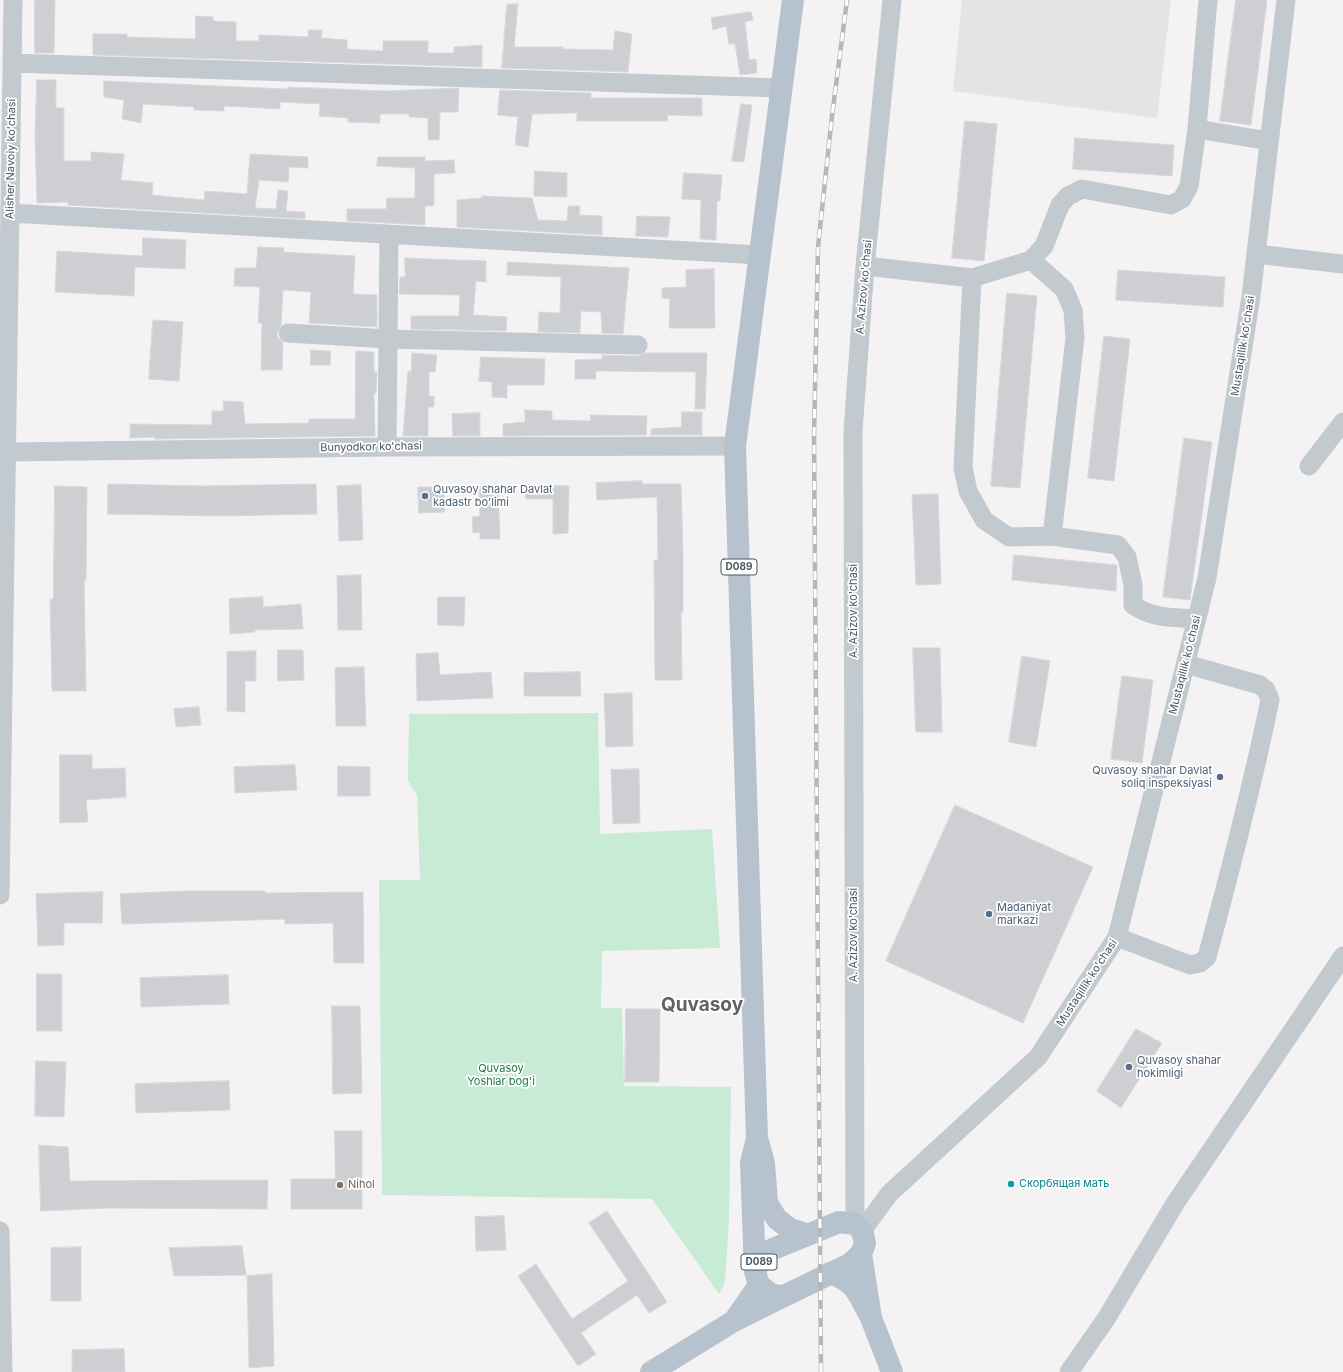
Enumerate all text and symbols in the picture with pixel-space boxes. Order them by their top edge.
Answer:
street label: Alisher Navoiy ko'chasi [3,99,19,219]
street label: A. Azizov ko'chasi [853,239,875,335]
street label: Mustaqillik ko'chasi [1229,295,1257,397]
street label: Bunyodkor ko'chasi [320,440,422,454]
place label: Quvasoy shahar Davlat kadastr bo'limi [433,483,553,509]
marker: Quvasoy shahar Davlat kadastr bo'limi [420,491,430,501]
road number: D089 [721,559,757,575]
street label: A. Azizov ko'chasi [847,564,861,658]
street label: Mustaqillik ko'chasi [1166,614,1204,716]
place label: Quvasoy shahar Davlat soliq inspeksiyasi [1092,764,1212,790]
marker: Quvasoy shahar Davlat soliq inspeksiyasi [1215,772,1225,782]
street label: A. Azizov ko'chasi [847,888,861,982]
place label: Madaniyat markazi [997,901,1051,927]
marker: Madaniyat markazi [984,909,994,919]
street label: Mustaqillik ko'chasi [1054,937,1120,1029]
district label: Quvasoy [661,994,743,1016]
place label: Quvasoy shahar hokimligi [1137,1054,1221,1080]
park label: Quvasoy Yoshlar bog'i [467,1062,535,1088]
marker: Quvasoy shahar hokimligi [1124,1062,1134,1072]
place label: Скорбящая мать [1019,1177,1109,1191]
place label: Nihol [348,1178,375,1192]
marker: Скорбящая мать [1006,1179,1016,1189]
marker: Nihol [335,1180,345,1190]
road number: D089 [741,1254,777,1270]

